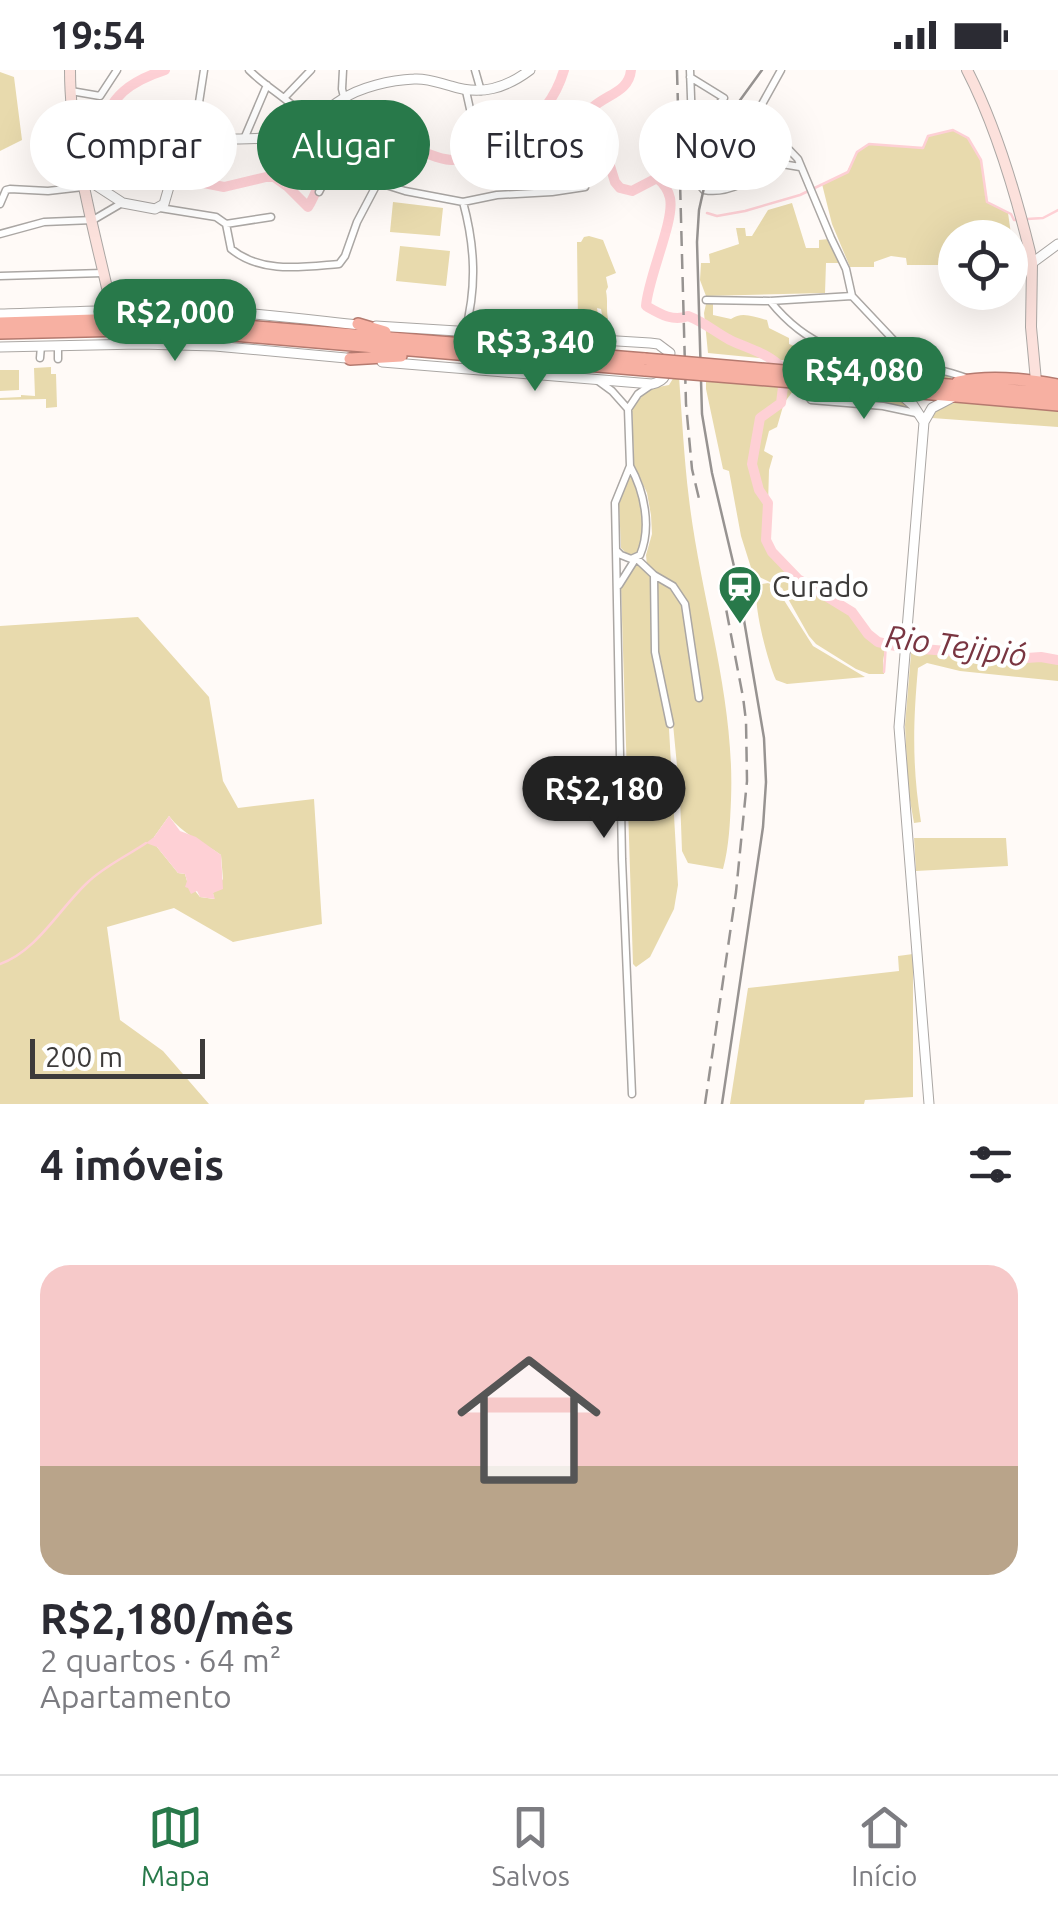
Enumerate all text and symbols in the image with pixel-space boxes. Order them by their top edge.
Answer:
text: 19:54 [50,14,145,56]
chip: Comprar [30,100,237,190]
chip: Alugar [257,100,430,190]
chip: Filtros [450,100,619,190]
chip: Novo [639,100,792,190]
map controls [938,220,1028,310]
button: locate [938,220,1028,310]
pin: R$2,000 [83,279,267,364]
text: R$2,000 [115,293,235,329]
pin: R$3,340 [443,309,627,394]
text: R$3,340 [475,323,595,359]
pin: R$4,080 [772,337,956,422]
text: R$4,080 [804,351,924,387]
station icon: Curado [717,564,763,625]
place label: Curado [772,569,869,603]
water label: Rio Tejipió [883,617,1029,673]
pin: R$2,180 [512,756,696,841]
text: R$2,180 [544,770,664,806]
scale bar [30,1034,205,1078]
text: 200 m [45,1041,123,1072]
icon: filters [963,1137,1018,1192]
text: 4 imóveis [40,1141,224,1188]
icon: home [439,1330,619,1510]
text: R$2,180/mês [40,1595,294,1642]
text: 2 quartos · 64 m² [40,1642,281,1678]
text: Apartamento [40,1678,232,1714]
tab: Mapa [141,1800,210,1891]
tab: Salvos [491,1800,570,1891]
tab: Início [851,1800,917,1891]

